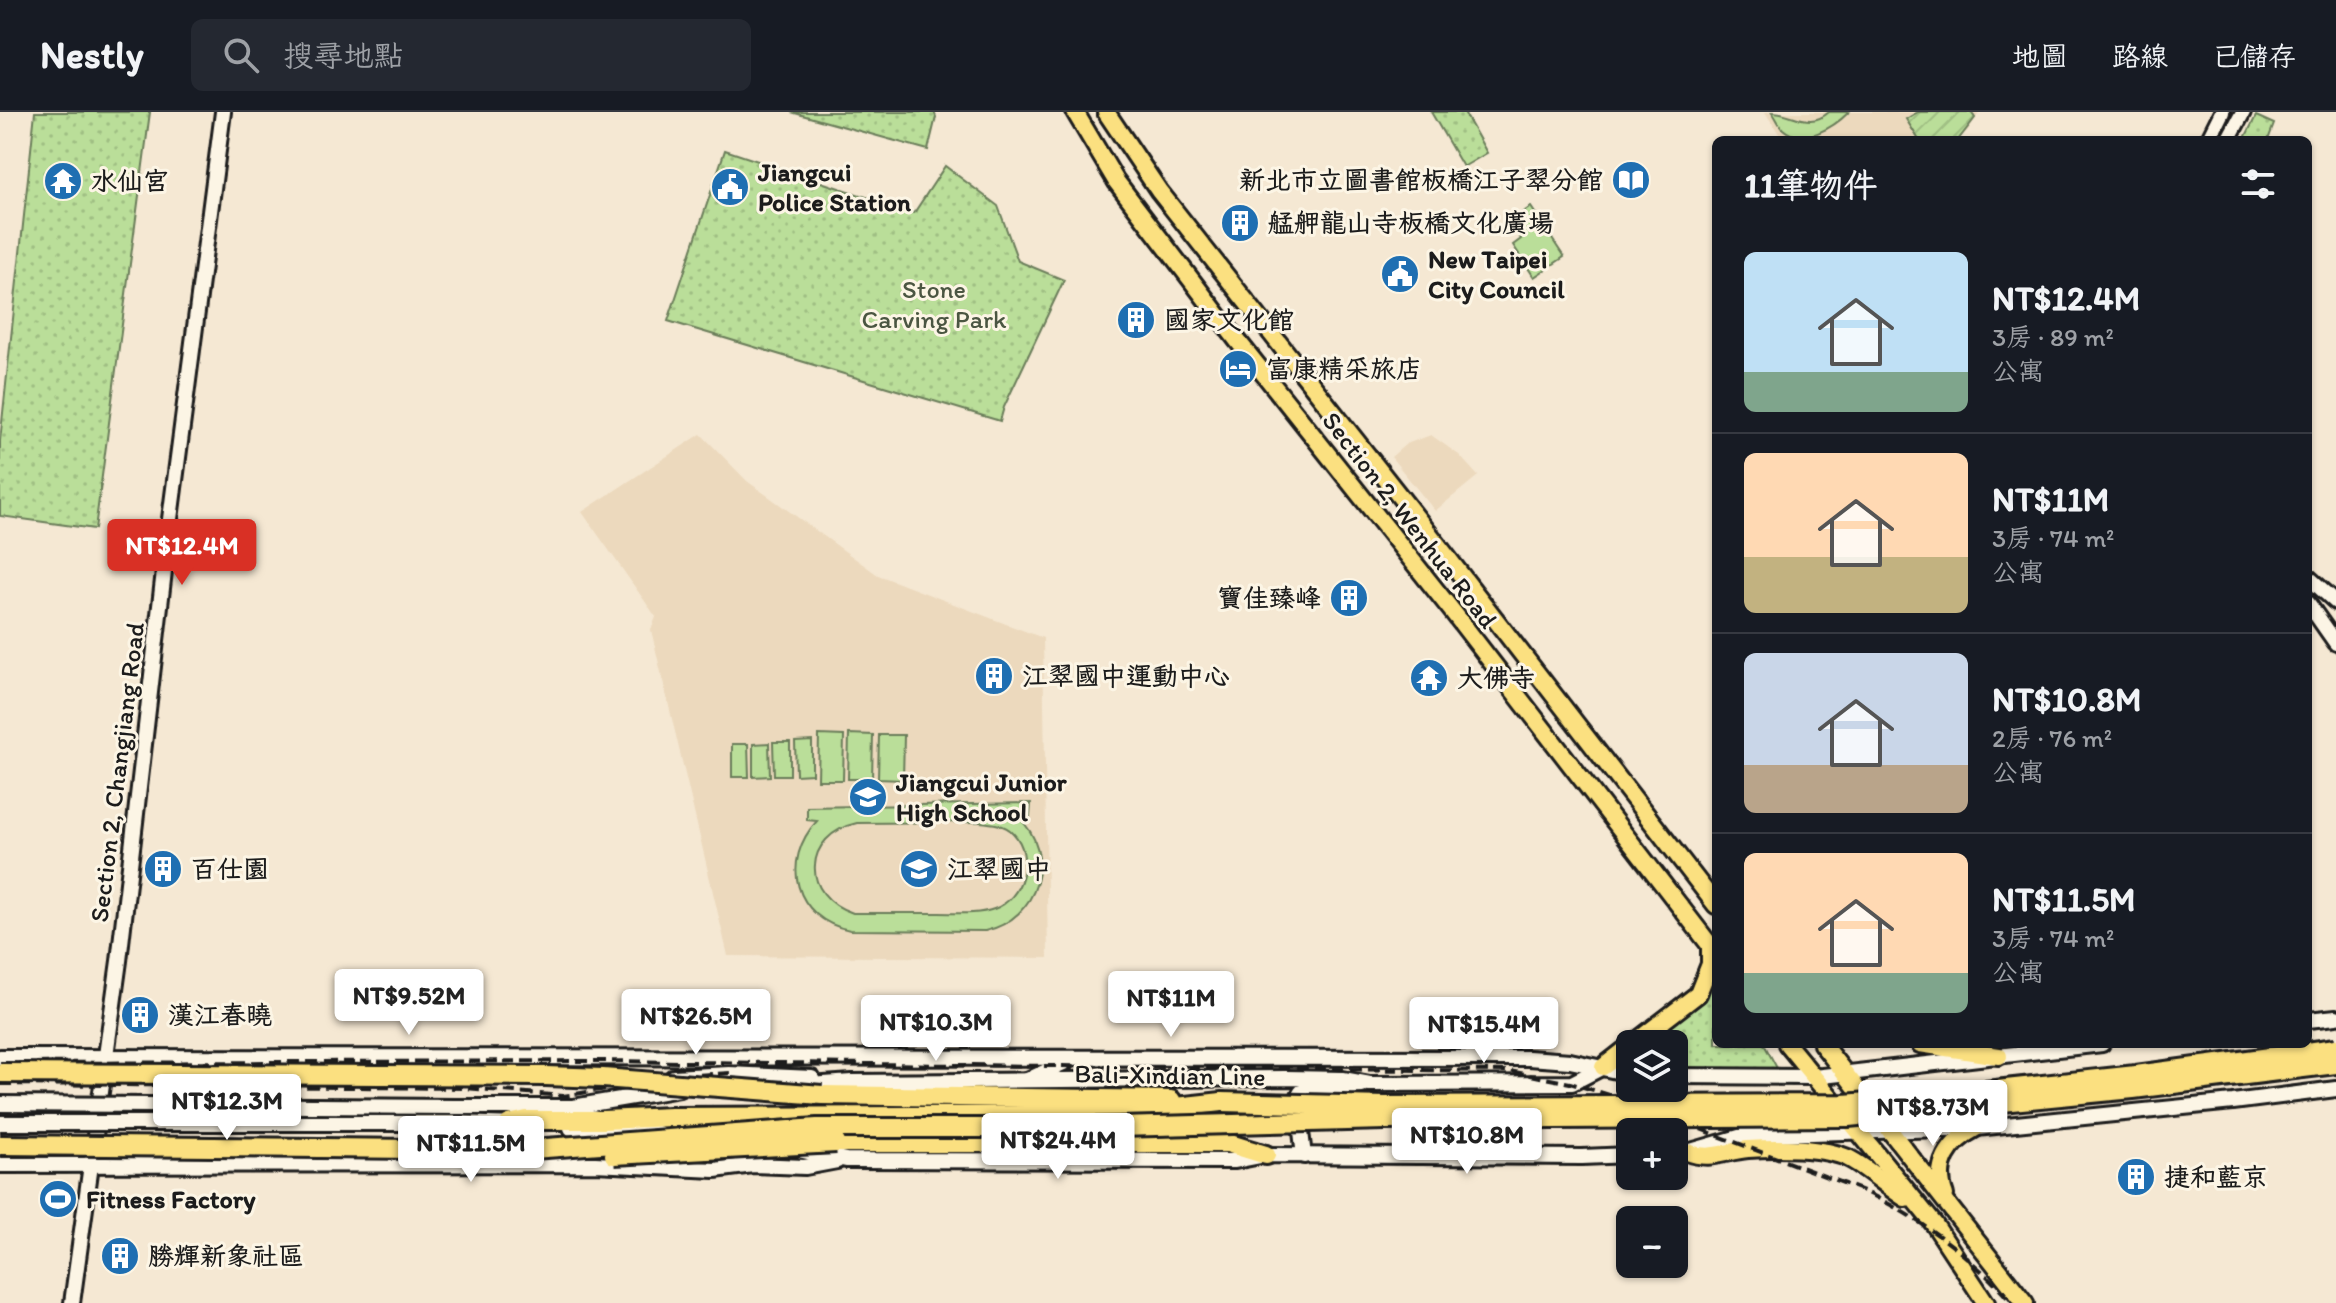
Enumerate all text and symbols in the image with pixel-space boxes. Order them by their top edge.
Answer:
search box [191,19,751,91]
text: Nestly [40,32,143,78]
icon: search [219,33,263,77]
text: 搜尋地點 [283,37,403,74]
text: 地圖 [2012,39,2068,73]
text: 路線 [2112,39,2168,73]
text: 已儲存 [2212,39,2296,73]
place label: Jiangcui Police Station [757,156,911,218]
library icon: 新北市立圖書館板橋江子翠分館 [1610,159,1652,201]
temple icon: 水仙宮 [42,160,84,202]
icon: filters [2236,162,2280,206]
place label: 新北市立圖書館板橋江子翠分館 [1239,164,1603,196]
place label: 水仙宮 [91,165,169,197]
text: 11筆物件 [1744,165,1878,206]
public building icon: Jiangcui Police Station [709,166,751,208]
building icon: 艋舺龍山寺板橋文化廣場 [1219,202,1261,244]
place label: 艋舺龍山寺板橋文化廣場 [1268,207,1554,239]
place label: New Taipei City Council [1428,243,1565,305]
public building icon: New Taipei City Council [1379,253,1421,295]
park label: Stone Carving Park [862,273,1007,335]
text: NT$12.4M [1992,278,2140,319]
icon: home [1808,284,1904,380]
building icon: 國家文化館 [1115,299,1157,341]
place label: 國家文化館 [1164,304,1294,336]
text: 3房 · 89 m² [1992,321,2114,353]
hotel icon: 富康精采旅店 [1217,348,1259,390]
place label: 富康精采旅店 [1266,353,1422,385]
text: 公寓 [1992,355,2044,387]
street label: Section 2, Wenhua Road [1315,405,1505,635]
text: NT$11M [1992,479,2109,520]
icon: home [1808,485,1904,581]
pin: NT$12.4M [99,519,265,587]
text: 3房 · 74 m² [1992,522,2114,554]
text: NT$12.4M [125,529,239,561]
text: 公寓 [1992,556,2044,588]
building icon: 寶佳臻峰 [1328,577,1370,619]
place label: 寶佳臻峰 [1217,582,1321,614]
street label: Section 2, Changjiang Road [83,619,151,924]
building icon: 江翠國中運動中心 [973,655,1015,697]
temple icon: 大佛寺 [1408,657,1450,699]
place label: 江翠國中運動中心 [1022,660,1230,692]
place label: 大佛寺 [1457,662,1535,694]
text: NT$10.8M [1992,679,2142,720]
icon: home [1808,685,1904,781]
text: 2房 · 76 m² [1992,722,2112,754]
text: 公寓 [1992,756,2044,788]
place label: Jiangcui Junior High School [895,766,1068,828]
school or university icon: Jiangcui Junior High School [847,776,889,818]
building icon: 百仕園 [142,848,184,890]
school or university icon: 江翠國中 [898,848,940,890]
place label: 百仕園 [191,853,269,885]
place label: 江翠國中 [947,853,1051,885]
text: NT$11.5M [1992,879,2136,920]
icon: home [1808,885,1904,981]
text: 3房 · 74 m² [1992,922,2114,954]
text: 公寓 [1992,956,2044,988]
pin: NT$9.52M [326,969,492,1037]
pin: NT$11M [1106,971,1236,1039]
text: NT$9.52M [353,979,465,1011]
text: NT$11M [1126,981,1216,1013]
pin: NT$26.5M [613,989,779,1057]
building icon: 漢江春曉 [119,994,161,1036]
pin: NT$10.3M [853,995,1019,1063]
pin: NT$15.4M [1401,997,1567,1065]
place label: 漢江春曉 [168,999,272,1031]
text: NT$26.5M [639,999,753,1031]
text: NT$10.3M [879,1005,993,1037]
text: NT$15.4M [1427,1007,1541,1039]
map controls [1616,1030,1688,1278]
button: layers [1616,1030,1688,1102]
street label: Bali-Xindian Line [1074,1057,1266,1093]
pin: NT$12.3M [144,1074,310,1142]
pin: NT$8.73M [1850,1080,2016,1148]
text: NT$12.3M [171,1084,283,1116]
text: NT$8.73M [1876,1090,1990,1122]
pin: NT$10.8M [1384,1108,1550,1176]
pin: NT$24.4M [975,1113,1141,1181]
pin: NT$11.5M [388,1116,554,1184]
text: NT$10.8M [1410,1118,1524,1150]
button: + [1616,1118,1688,1190]
text: NT$24.4M [1000,1123,1116,1155]
text: NT$11.5M [416,1126,526,1158]
building icon: 捷和藍京 [2115,1156,2157,1198]
place label: 捷和藍京 [2164,1161,2268,1193]
sports icon: Fitness Factory [37,1178,79,1220]
place label: Fitness Factory [86,1183,256,1215]
button: − [1616,1206,1688,1278]
building icon: 勝輝新象社區 [99,1235,141,1277]
place label: 勝輝新象社區 [148,1240,304,1272]

